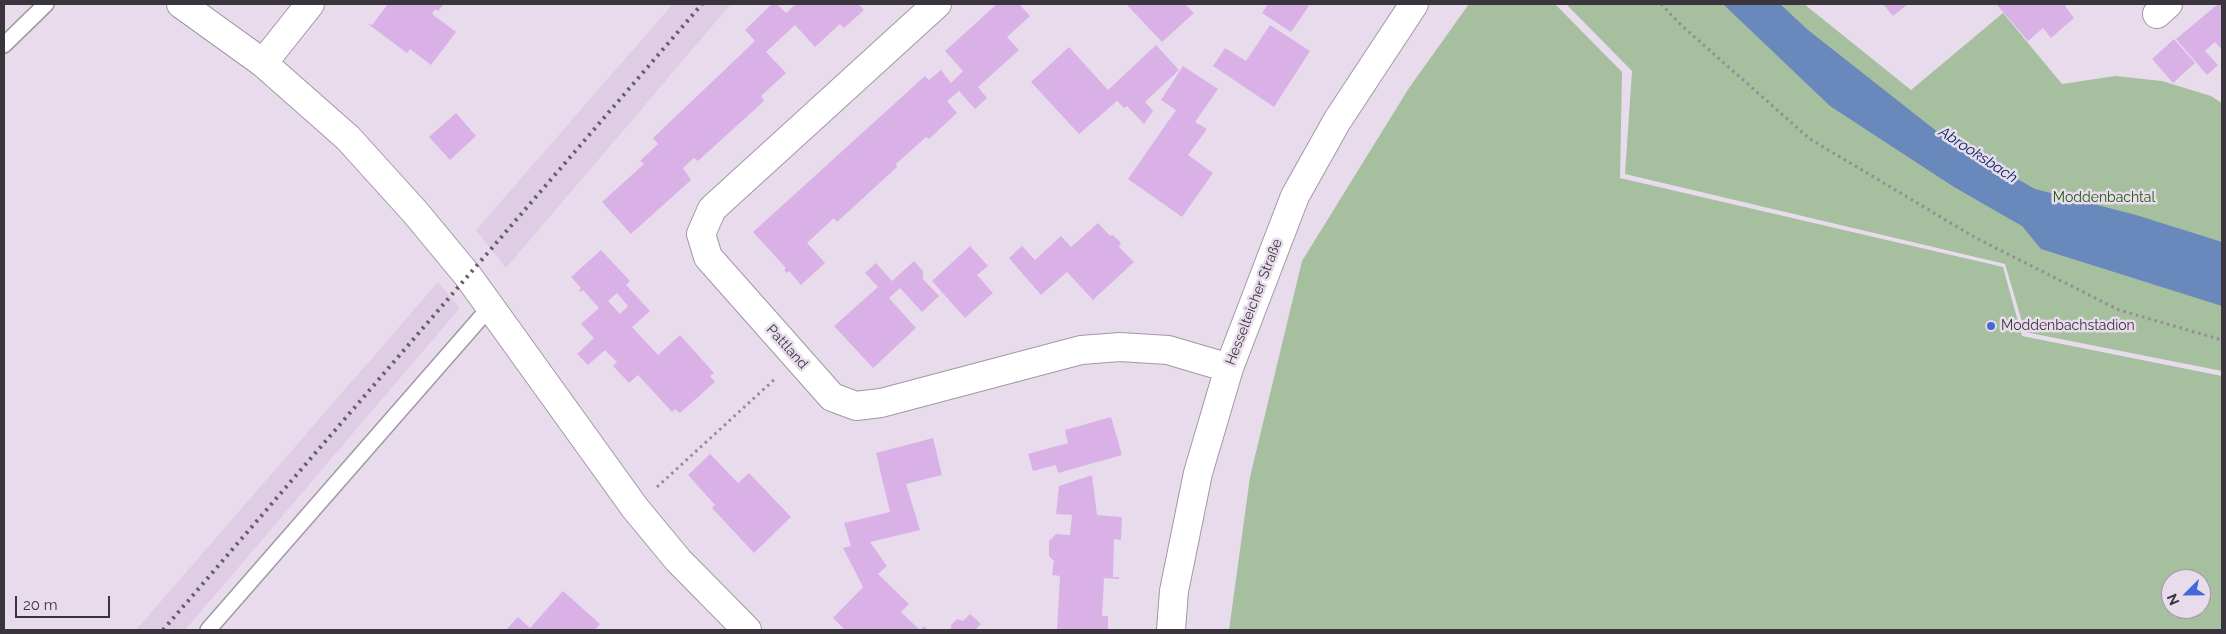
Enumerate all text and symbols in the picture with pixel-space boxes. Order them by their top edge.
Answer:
water label: Abrooksbach [1935,123,2021,187]
park label: Moddenbachtal [2053,190,2155,206]
street label: Hesselteicher Straße [1222,236,1286,368]
place label: Moddenbachstadion [2001,318,2135,334]
marker: Moddenbachstadion [1985,320,1997,332]
street label: Pattland [763,321,811,373]
north arrow [2161,569,2211,619]
scale bar [18,586,112,618]
text: N [2164,591,2183,608]
text: 20 m [23,596,58,614]

